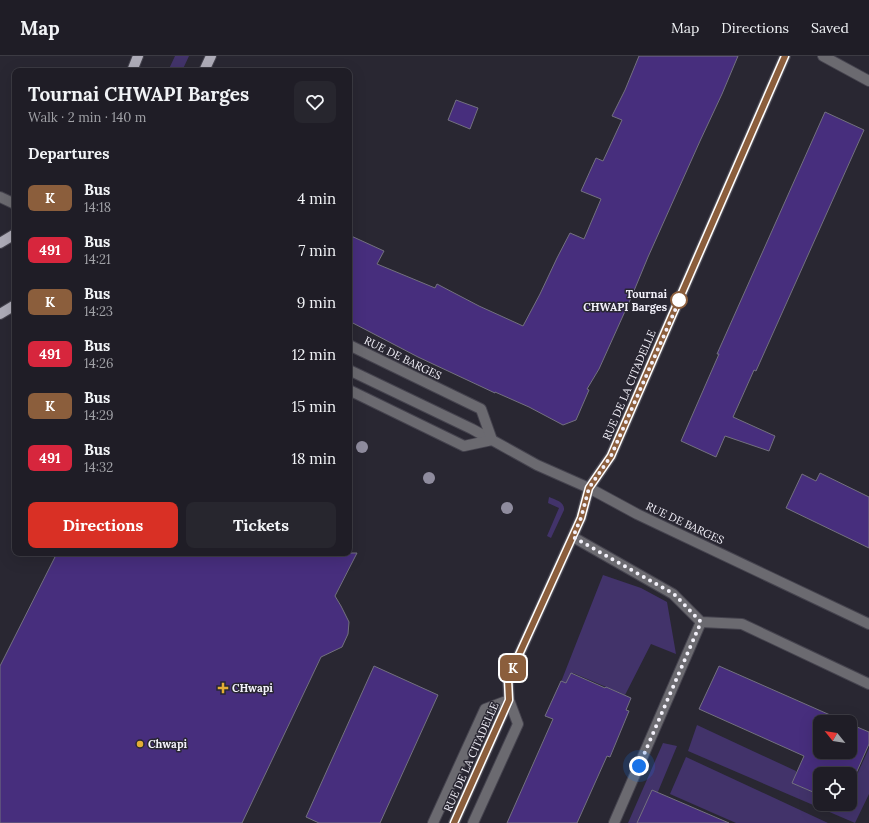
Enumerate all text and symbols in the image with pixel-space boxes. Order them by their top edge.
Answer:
text: Map [20,16,60,40]
text: Map [671,19,699,37]
text: Directions [721,19,789,37]
text: Saved [811,19,849,37]
button: heart [294,81,336,123]
text: Tournai CHWAPI Barges [28,82,249,106]
text: Walk · 2 min · 140 m [28,109,146,126]
text: Departures [28,144,109,163]
text: Bus [84,180,110,199]
text: K [45,189,55,207]
text: 4 min [297,189,336,208]
text: 14:18 [84,199,111,216]
text: Bus [84,232,110,251]
text: 491 [39,241,61,259]
text: 7 min [298,241,336,260]
text: 14:21 [84,251,111,268]
text: Bus [84,284,110,303]
place label: Tournai CHWAPI Barges [583,287,667,314]
marker: Tournai CHWAPI Barges [670,291,688,309]
text: K [45,293,55,311]
text: 9 min [297,293,336,312]
text: 14:23 [84,303,113,320]
street label: RUE DE LA CITADELLE [599,328,659,442]
street label: RUE DE BARGES [362,333,444,383]
text: Bus [84,336,110,355]
text: 491 [39,345,61,363]
text: 12 min [292,345,336,364]
text: 14:26 [84,355,114,372]
text: Bus [84,388,110,407]
text: K [45,397,55,415]
text: 15 min [292,397,336,416]
text: 14:29 [84,407,114,424]
text: Bus [84,440,110,459]
text: 491 [39,449,61,467]
text: 18 min [291,449,336,468]
text: 14:32 [84,459,113,476]
street label: RUE DE BARGES [644,499,726,547]
button: Directions [28,502,178,548]
button: Tickets [186,502,336,548]
line badge: K [500,655,526,681]
text: K [508,659,518,677]
place label: CHwapi [232,681,273,695]
marker: CHwapi [217,682,229,694]
street label: RUE DE LA CITADELLE [441,700,502,814]
north arrow [813,715,857,759]
map controls [813,715,857,811]
place label: Chwapi [148,737,187,751]
marker: Chwapi [135,739,145,749]
your location [629,756,649,776]
button: locate [813,767,857,811]

